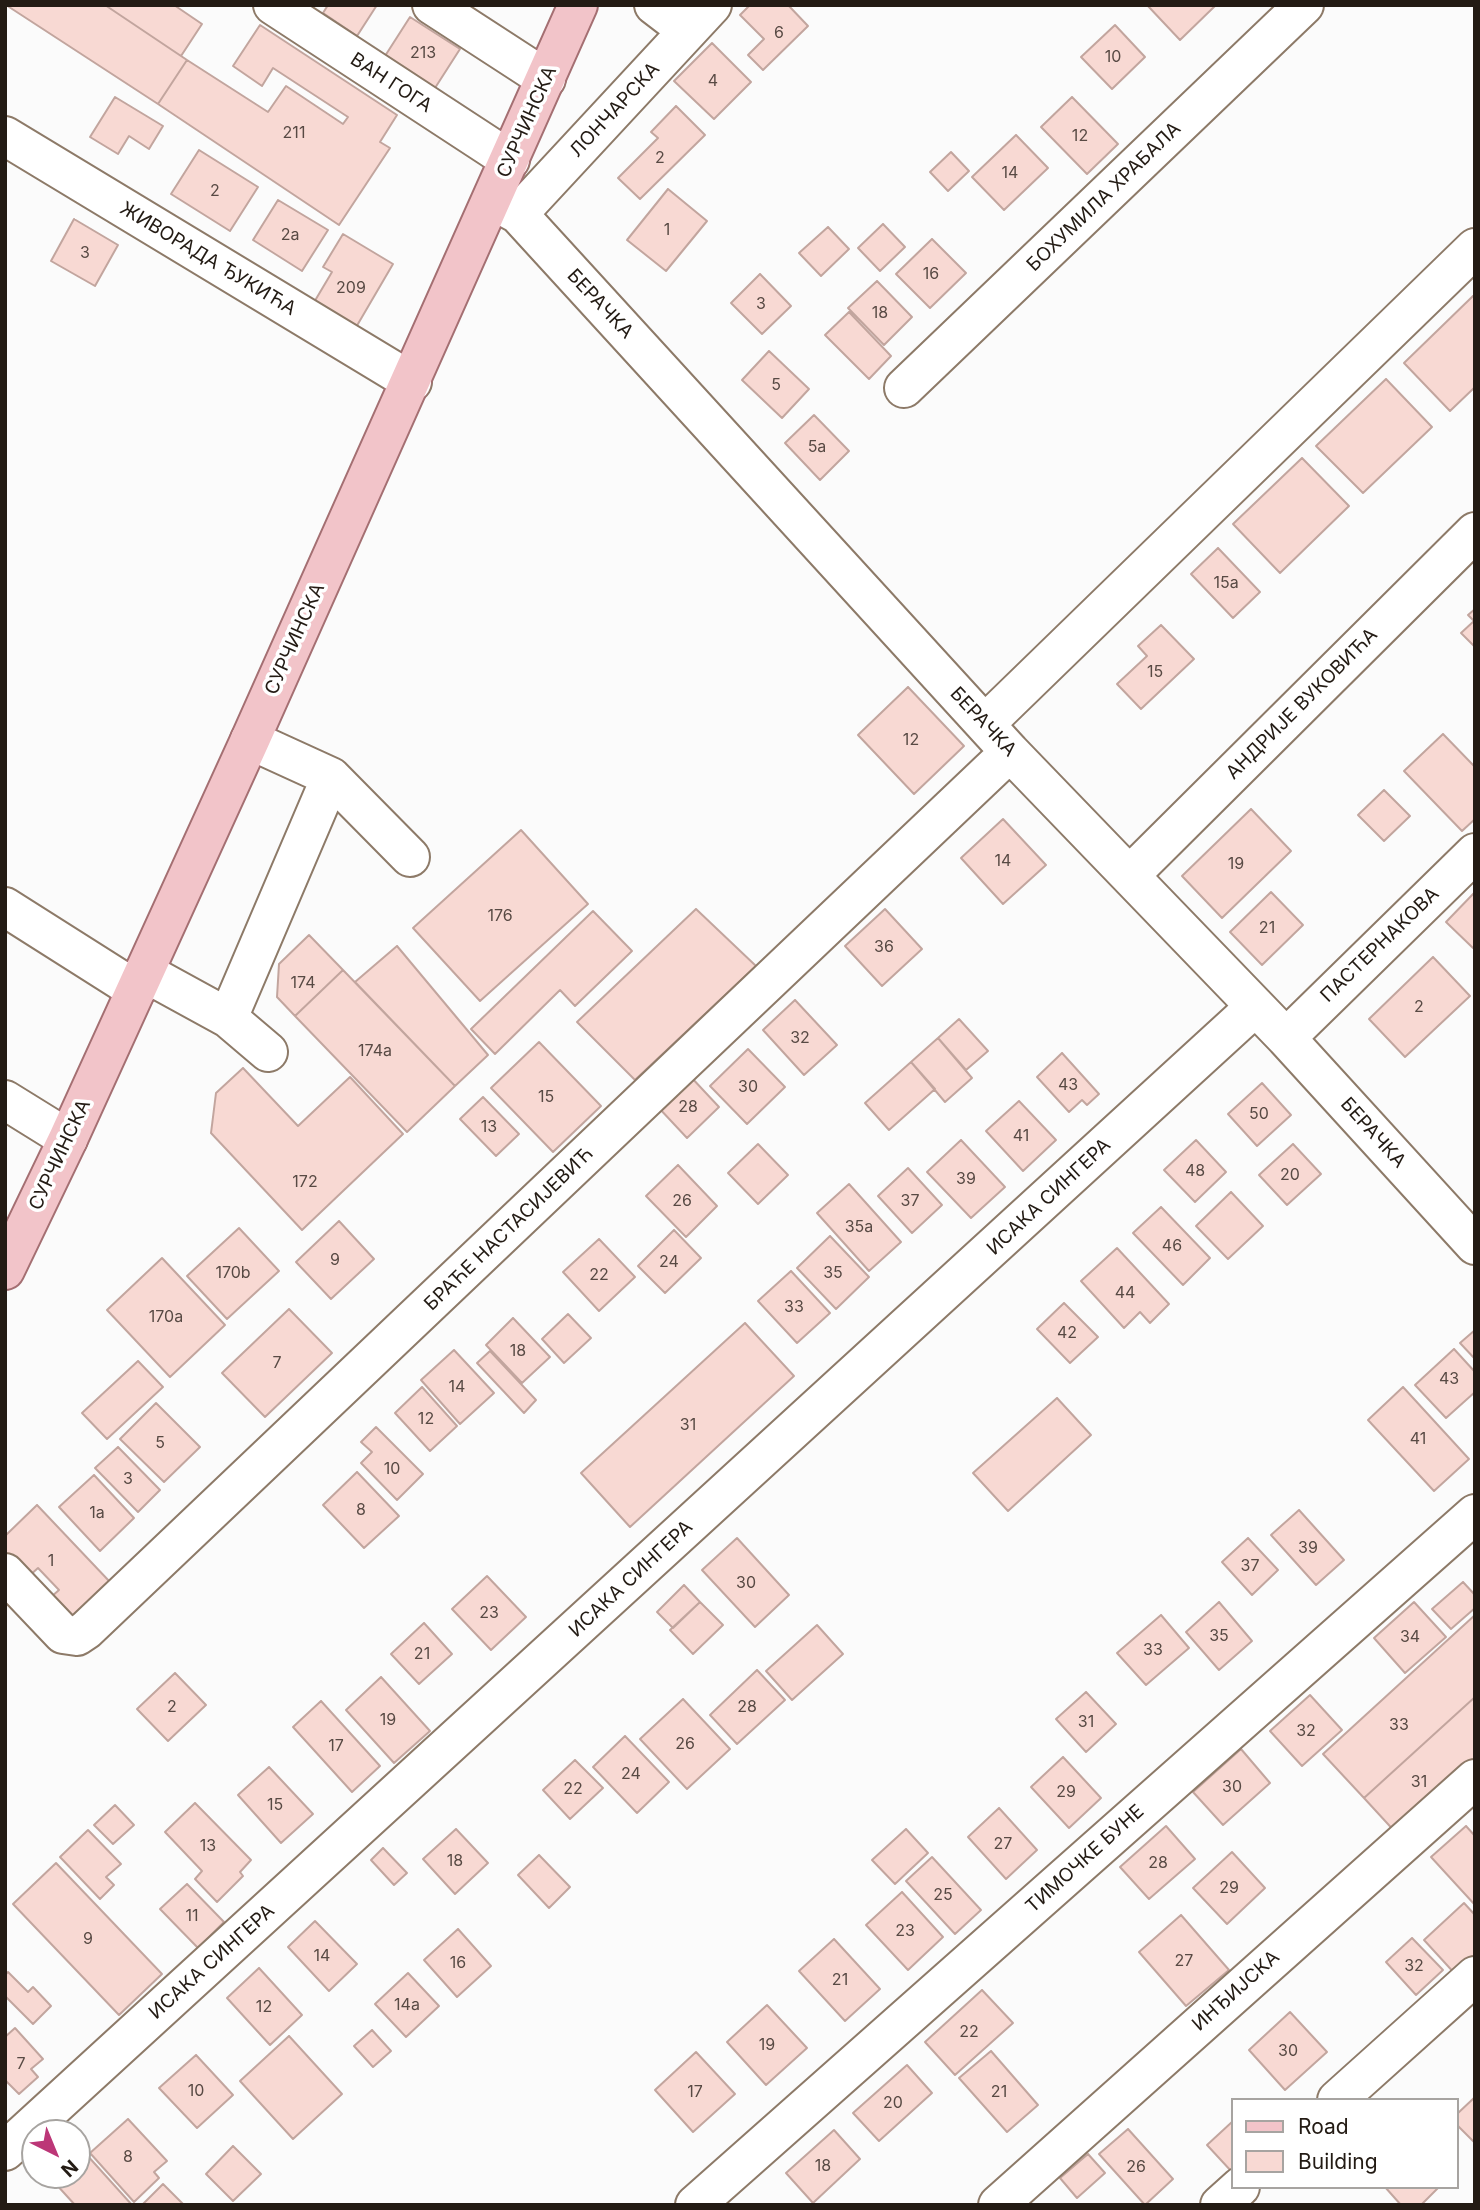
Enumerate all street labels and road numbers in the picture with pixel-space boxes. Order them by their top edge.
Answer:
street label: ВАН ГОГА [346,48,436,118]
street label: ЛОНЧАРСКА [565,58,665,162]
street label: СУРЧИНСКА [492,63,562,181]
street label: БОХУМИЛА ХРАБАЛА [1022,118,1186,276]
street label: ЖИВОРАДА ЂУКИЋА [116,197,300,321]
street label: БЕРАЧКА [562,265,638,343]
street label: СУРЧИНСКА [260,580,330,698]
street label: АНДРИЈЕ ВУКОВИЋА [1222,624,1382,784]
street label: БЕРАЧКА [945,683,1021,761]
street label: ПАСТЕРНАКОВА [1316,883,1444,1007]
street label: БЕРАЧКА [1336,1093,1410,1173]
street label: СУРЧИНСКА [24,1096,96,1214]
street label: ИСАКА СИНГЕРА [982,1134,1116,1260]
street label: БРАЋЕ НАСТАСИЈЕВИЋ [420,1142,598,1316]
street label: ИСАКА СИНГЕРА [564,1516,698,1642]
street label: ТИМОЧКЕ БУНЕ [1021,1800,1149,1918]
street label: ИСАКА СИНГЕРА [145,1900,279,2024]
street label: ИНЂИЈСКА [1188,1946,1284,2036]

